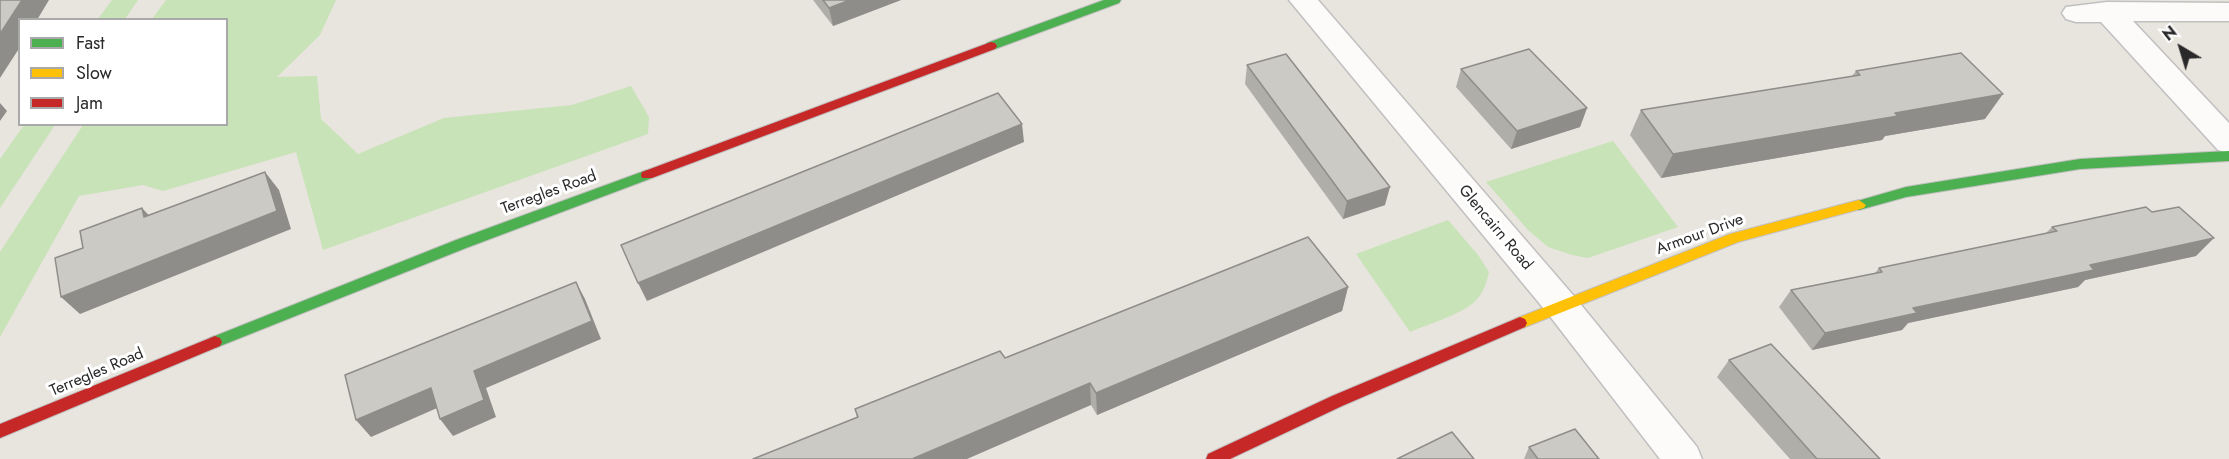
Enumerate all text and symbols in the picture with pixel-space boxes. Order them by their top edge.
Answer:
legend [18,18,228,126]
north arrow [2151,18,2211,78]
text: N [2158,20,2182,46]
text: Fast [76,30,105,56]
text: Slow [76,60,112,86]
text: Jam [76,90,103,116]
street label: Terregles Road [499,167,599,219]
street label: Glencairn Road [1454,181,1536,275]
street label: Armour Drive [1654,210,1746,260]
street label: Terregles Road [47,345,147,401]

